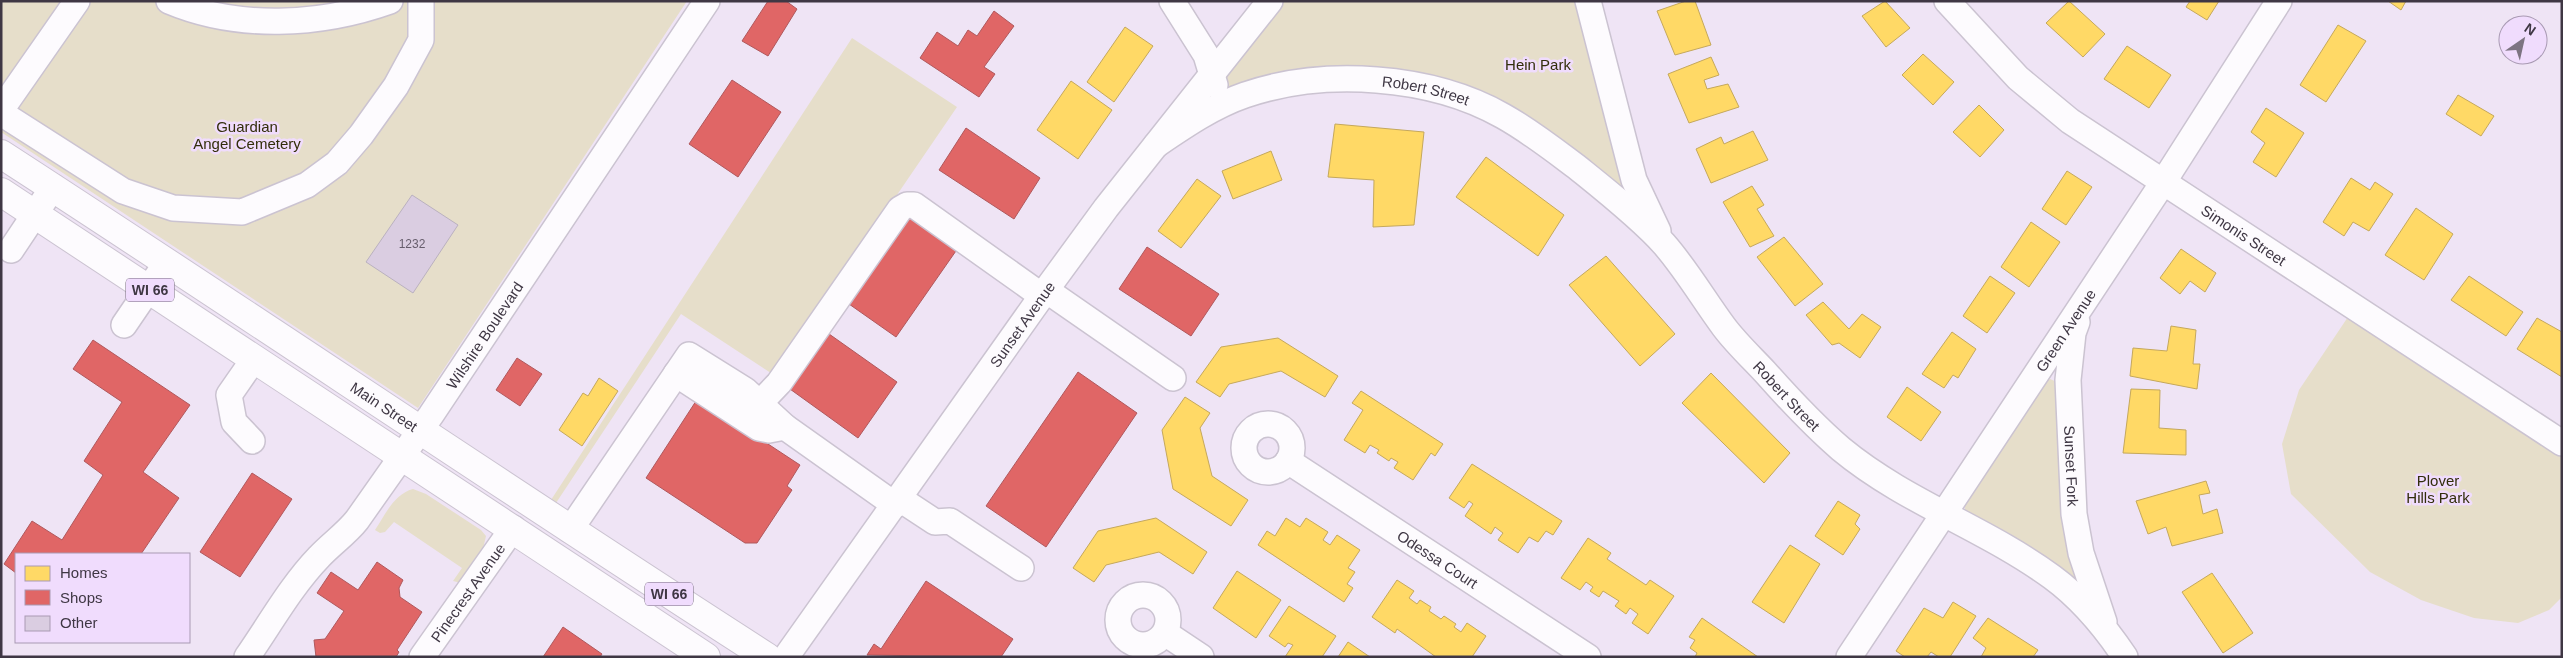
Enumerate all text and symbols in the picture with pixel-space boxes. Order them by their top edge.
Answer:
north arrow [2498,15,2548,65]
text: N [2522,20,2539,39]
park label: Hein Park [1505,56,1571,73]
street label: Robert Street [1381,72,1473,108]
park label: Guardian Angel Cemetery [193,118,301,152]
street label: Simonis Street [2198,201,2290,269]
house number: 1232 [399,237,426,251]
road number: WI 66 [126,278,174,302]
street label: Wilshire Boulevard [443,278,526,392]
street label: Sunset Avenue [986,278,1058,370]
street label: Green Avenue [2032,286,2099,375]
street label: Robert Street [1750,357,1824,435]
street label: Main Street [348,378,422,435]
street label: Sunset Fork [2062,425,2082,507]
park label: Plover Hills Park [2406,472,2470,506]
street label: Odessa Court [1394,526,1482,592]
street label: Pinecrest Avenue [427,540,508,645]
legend [15,553,190,643]
text: Homes [60,564,108,581]
road number: WI 66 [645,582,693,606]
text: Shops [60,589,103,606]
text: Other [60,614,98,631]

